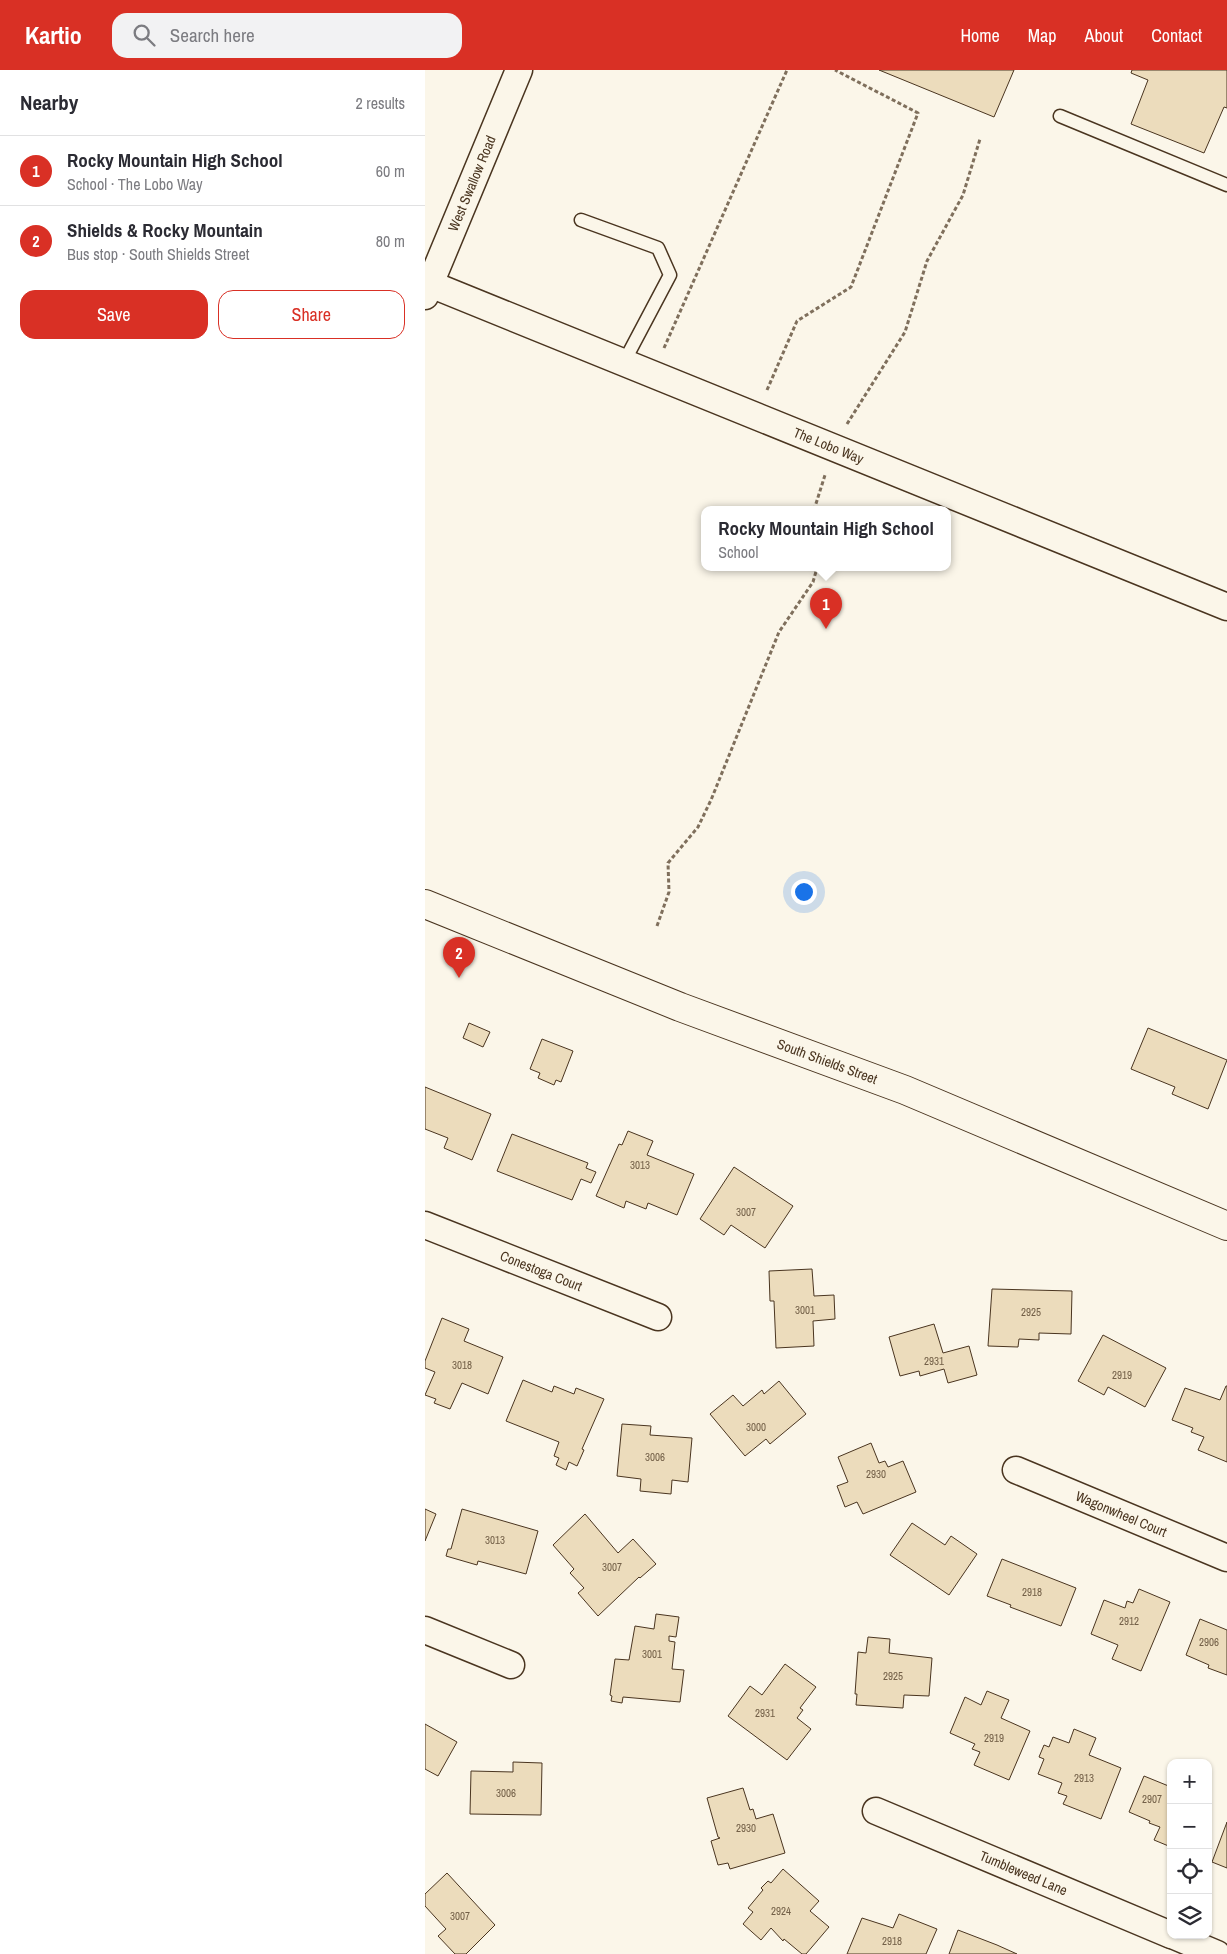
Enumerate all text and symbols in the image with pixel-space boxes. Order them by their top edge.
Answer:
search box [112,13,462,58]
text: Kartio [25,19,82,51]
icon: search [130,21,158,49]
text: Search here [170,22,255,48]
text: Home [960,23,1000,48]
text: Map [1028,23,1057,48]
text: About [1085,23,1123,48]
text: Contact [1151,23,1202,48]
text: Nearby [20,88,78,117]
text: 2 results [355,92,405,114]
street label: West Swallow Road [444,133,500,234]
text: Rocky Mountain High School [67,147,283,173]
text: 1 [32,160,40,182]
text: 60 m [376,160,405,182]
text: School · The Lobo Way [67,173,203,195]
text: Shields & Rocky Mountain [67,217,263,243]
text: 2 [32,230,40,252]
text: 80 m [376,230,405,252]
text: Bus stop · South Shields Street [67,243,249,265]
button: Save [20,290,208,339]
button: Share [218,290,405,339]
street label: The Lobo Way [791,423,867,468]
popup [701,506,951,571]
text: Rocky Mountain High School [718,515,934,541]
text: School [718,541,758,563]
pin: 1 [810,588,842,629]
your location [791,879,817,905]
pin: 2 [443,937,475,978]
street label: South Shields Street [775,1035,880,1088]
house number: 3013 [630,1158,650,1172]
house number: 3007 [736,1205,756,1219]
street label: Conestoga Court [498,1247,585,1295]
house number: 3001 [795,1303,815,1317]
house number: 2925 [1021,1305,1041,1319]
house number: 2931 [924,1354,944,1368]
house number: 3018 [452,1358,472,1372]
house number: 2919 [1112,1368,1132,1382]
house number: 3000 [746,1420,766,1434]
house number: 3006 [645,1450,665,1464]
house number: 2930 [866,1467,886,1481]
street label: Wagonwheel Court [1073,1487,1170,1541]
house number: 3013 [485,1533,505,1547]
house number: 3007 [602,1560,622,1574]
house number: 2918 [1022,1585,1042,1599]
house number: 2912 [1119,1614,1139,1628]
house number: 2906 [1199,1635,1219,1649]
house number: 3001 [642,1647,662,1661]
house number: 2925 [883,1669,903,1683]
house number: 2931 [755,1706,775,1720]
house number: 2919 [984,1731,1004,1745]
map controls [1167,1759,1212,1939]
button: + [1167,1759,1212,1804]
house number: 2913 [1074,1771,1094,1785]
house number: 3006 [496,1786,516,1800]
house number: 2907 [1142,1792,1162,1806]
button: − [1167,1804,1212,1849]
house number: 2930 [736,1821,756,1835]
street label: Tumbleweed Lane [977,1847,1070,1899]
button: locate [1167,1849,1212,1894]
button: layers [1167,1894,1212,1939]
house number: 2924 [771,1904,791,1918]
house number: 3007 [450,1909,470,1923]
house number: 2918 [882,1934,902,1948]

